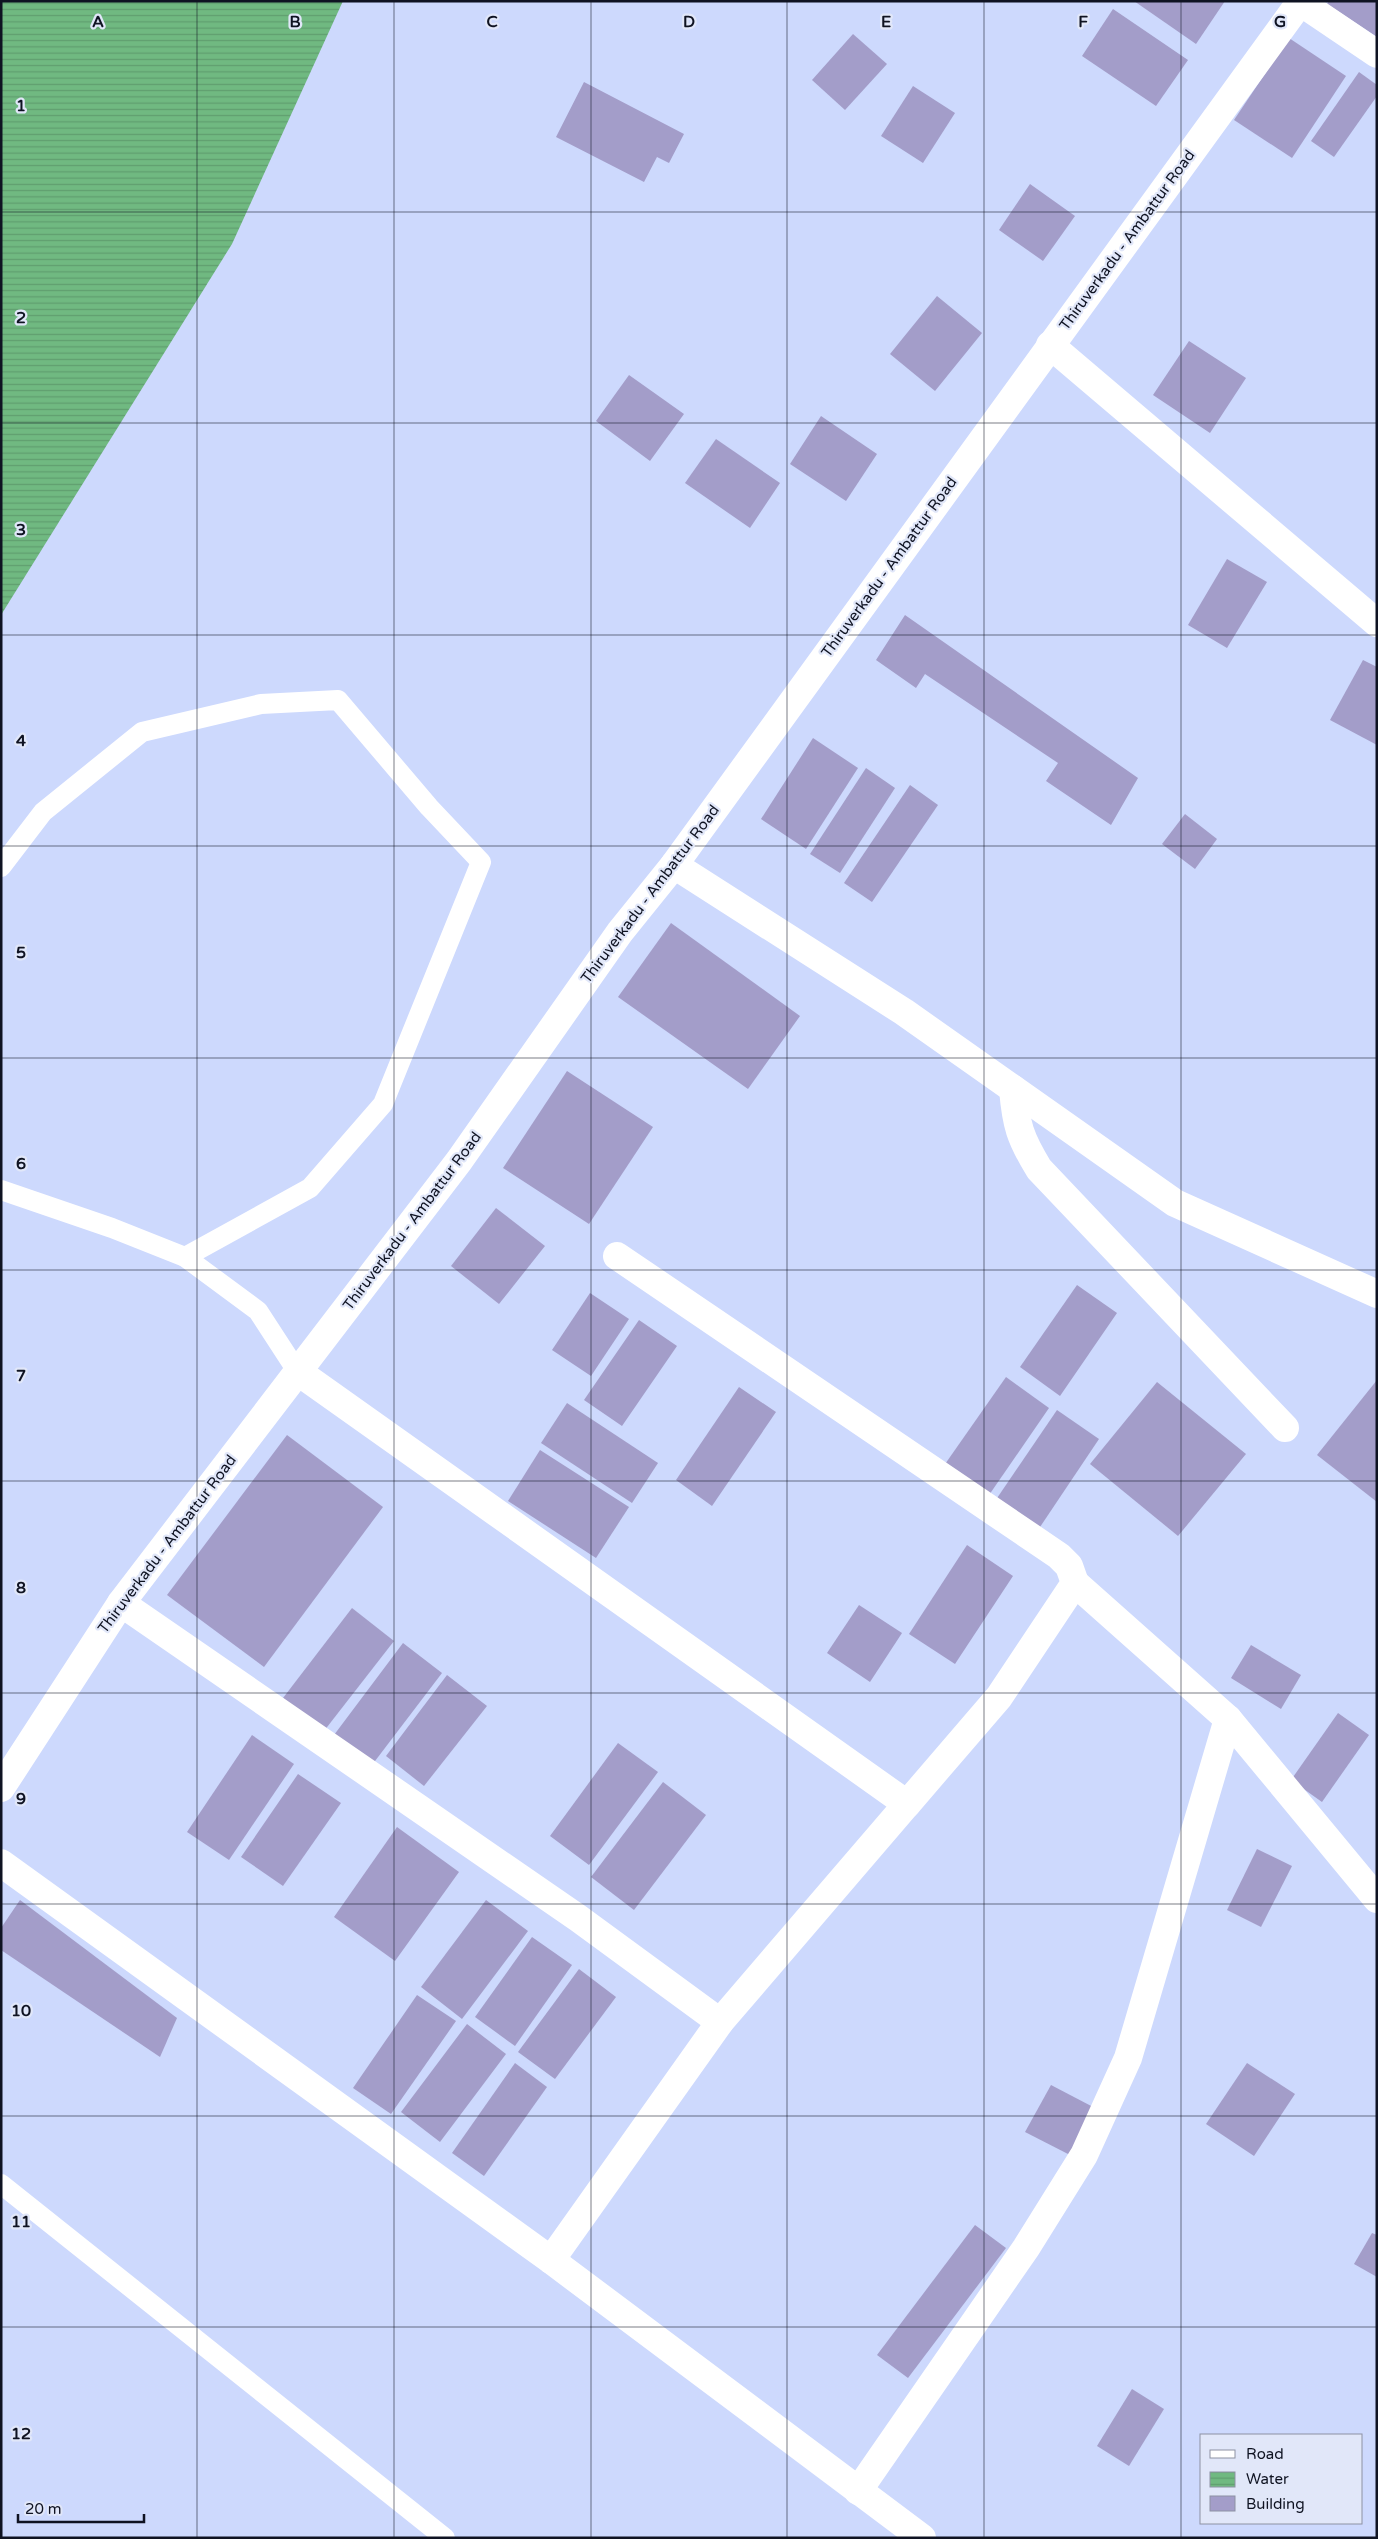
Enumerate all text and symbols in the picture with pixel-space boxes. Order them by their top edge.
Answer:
text: A [92,12,104,32]
text: B [289,12,301,32]
text: C [486,12,498,32]
text: D [683,12,695,32]
text: E [881,12,891,32]
text: F [1078,12,1088,32]
text: G [1274,12,1286,32]
text: 1 [16,96,26,116]
street label: Thiruverkadu - Ambattur Road [1056,146,1198,334]
text: 2 [16,308,26,328]
street label: Thiruverkadu - Ambattur Road [818,473,960,661]
text: 3 [16,520,26,540]
text: 4 [16,731,26,751]
street label: Thiruverkadu - Ambattur Road [577,801,723,987]
text: 5 [16,943,26,963]
street label: Thiruverkadu - Ambattur Road [339,1128,485,1314]
text: 6 [16,1154,26,1174]
text: 7 [16,1366,26,1386]
street label: Thiruverkadu - Ambattur Road [94,1451,240,1637]
text: 8 [16,1578,26,1598]
text: 9 [16,1789,26,1809]
text: 10 [11,2001,31,2021]
text: 11 [11,2212,31,2232]
text: 12 [11,2424,31,2444]
legend [1200,2434,1363,2524]
text: Road [1246,2445,1284,2463]
text: Water [1246,2470,1289,2488]
scale bar [18,2492,144,2524]
text: Building [1246,2495,1305,2513]
text: 20 m [25,2500,62,2518]

